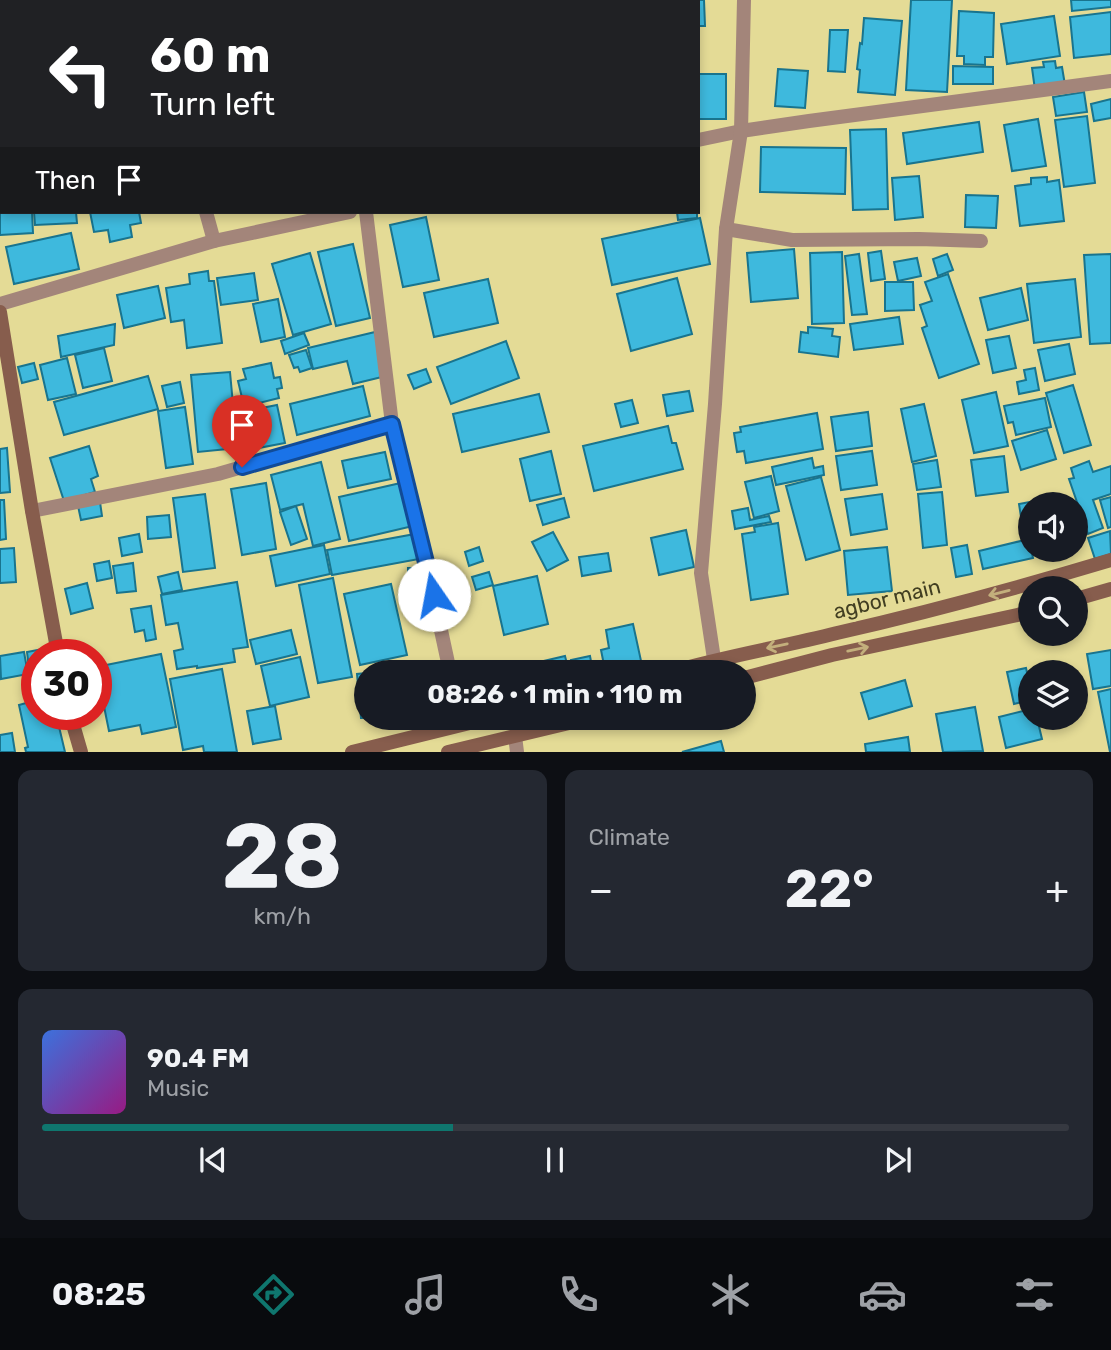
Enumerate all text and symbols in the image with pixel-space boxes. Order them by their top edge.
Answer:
text: 60 m [150,26,271,84]
icon: left [35,28,126,119]
text: Turn left [150,85,275,123]
icon: arrive [110,161,148,199]
text: Then [35,165,96,196]
pin [212,395,272,467]
icon: arrive [223,406,261,444]
map controls [1018,492,1088,730]
button: sound [1018,492,1088,562]
position arrow [397,558,471,632]
street label: agbor main [831,573,943,624]
button: search [1018,576,1088,646]
one-way arrow [988,587,1011,600]
speed limit sign: 30 [21,639,112,730]
one-way arrow [766,640,789,654]
one-way arrow [846,642,869,656]
button: layers [1018,660,1088,730]
text: 08:26 · 1 min · 110 m [427,679,683,710]
text: 28 [222,802,343,910]
text: Climate [589,823,670,851]
text: 22° [785,858,874,920]
text: − [589,867,613,913]
text: + [1045,867,1069,913]
text: km/h [254,902,311,930]
text: 90.4 FM [147,1043,249,1074]
text: Music [147,1074,209,1102]
icon: previous [194,1141,232,1179]
icon: pause [536,1141,574,1179]
icon: next [879,1141,917,1179]
icon: directions [249,1270,298,1319]
icon: music [401,1270,450,1319]
icon: phone [554,1270,603,1319]
icon: climate [706,1270,755,1319]
icon: car [858,1270,907,1319]
icon: filters [1010,1270,1059,1319]
text: 08:25 [52,1275,146,1313]

